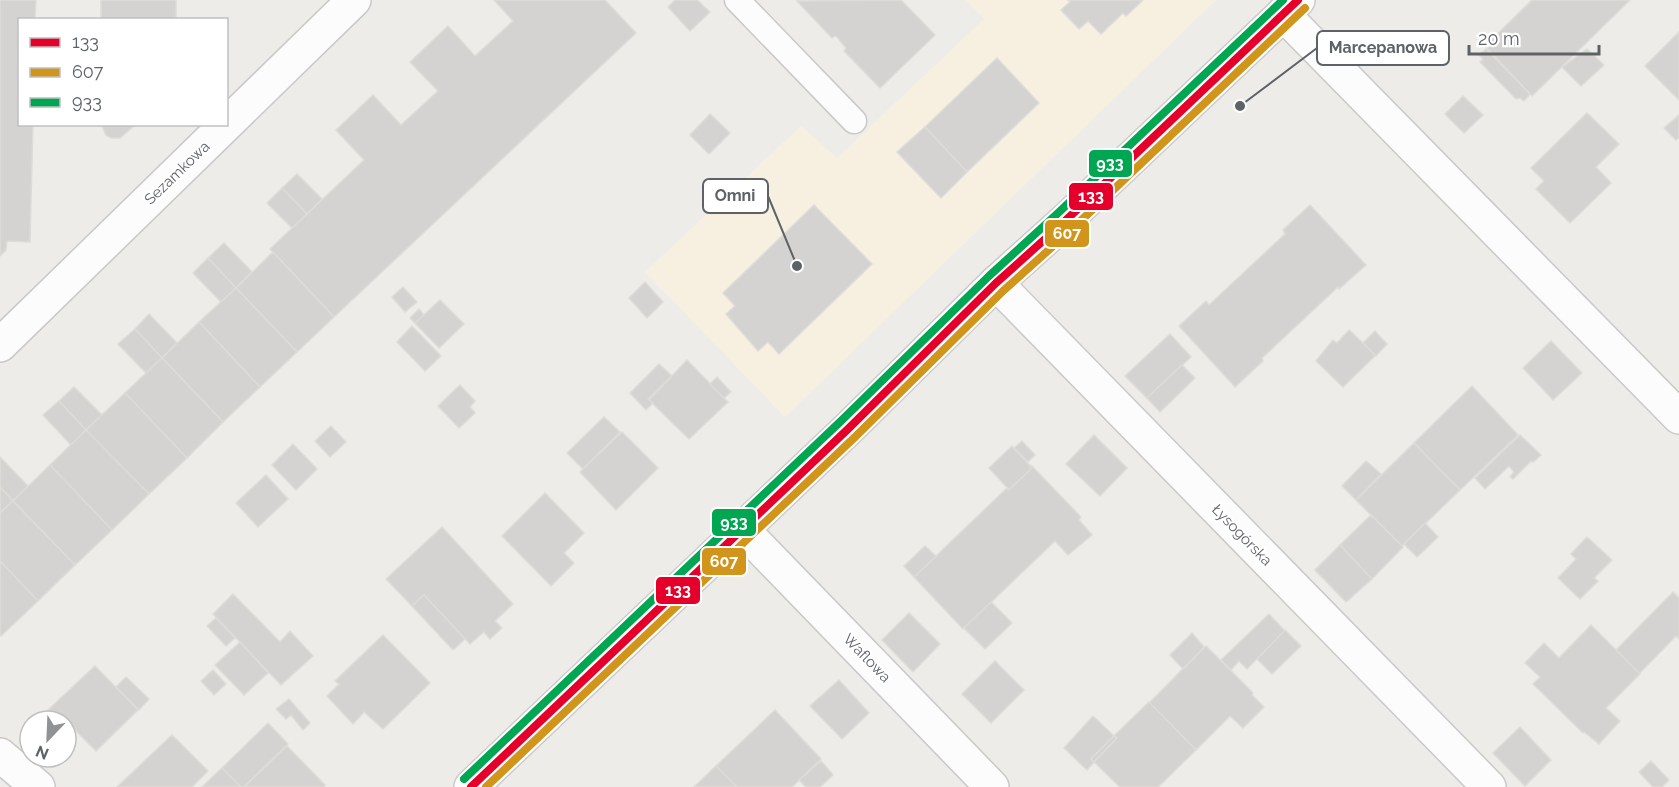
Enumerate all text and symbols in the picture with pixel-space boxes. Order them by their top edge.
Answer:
legend [18,18,228,126]
scale bar [1469,18,1600,56]
text: 20 m [1478,28,1520,49]
text: 133 [72,31,99,52]
callout: Marcepanowa [1317,31,1449,65]
text: Marcepanowa [1329,38,1437,57]
text: 607 [72,61,104,82]
text: 933 [72,91,102,112]
street label: Sezamkowa [141,138,213,208]
line badge: 933 [1088,149,1133,178]
text: 933 [1096,154,1124,173]
callout: Omni [703,179,768,213]
line badge: 133 [1068,182,1114,211]
text: Omni [715,186,755,205]
text: 133 [1078,187,1104,206]
line badge: 607 [1044,219,1090,248]
text: 607 [1053,224,1081,243]
street label: Łysogórska [1208,500,1276,570]
line badge: 933 [711,508,757,537]
text: 933 [720,513,748,532]
line badge: 607 [701,547,747,576]
text: 607 [710,552,738,571]
line badge: 133 [655,576,701,605]
text: 133 [665,581,691,600]
street label: Waflowa [839,630,895,686]
north arrow [18,709,78,769]
text: N [33,741,52,763]

